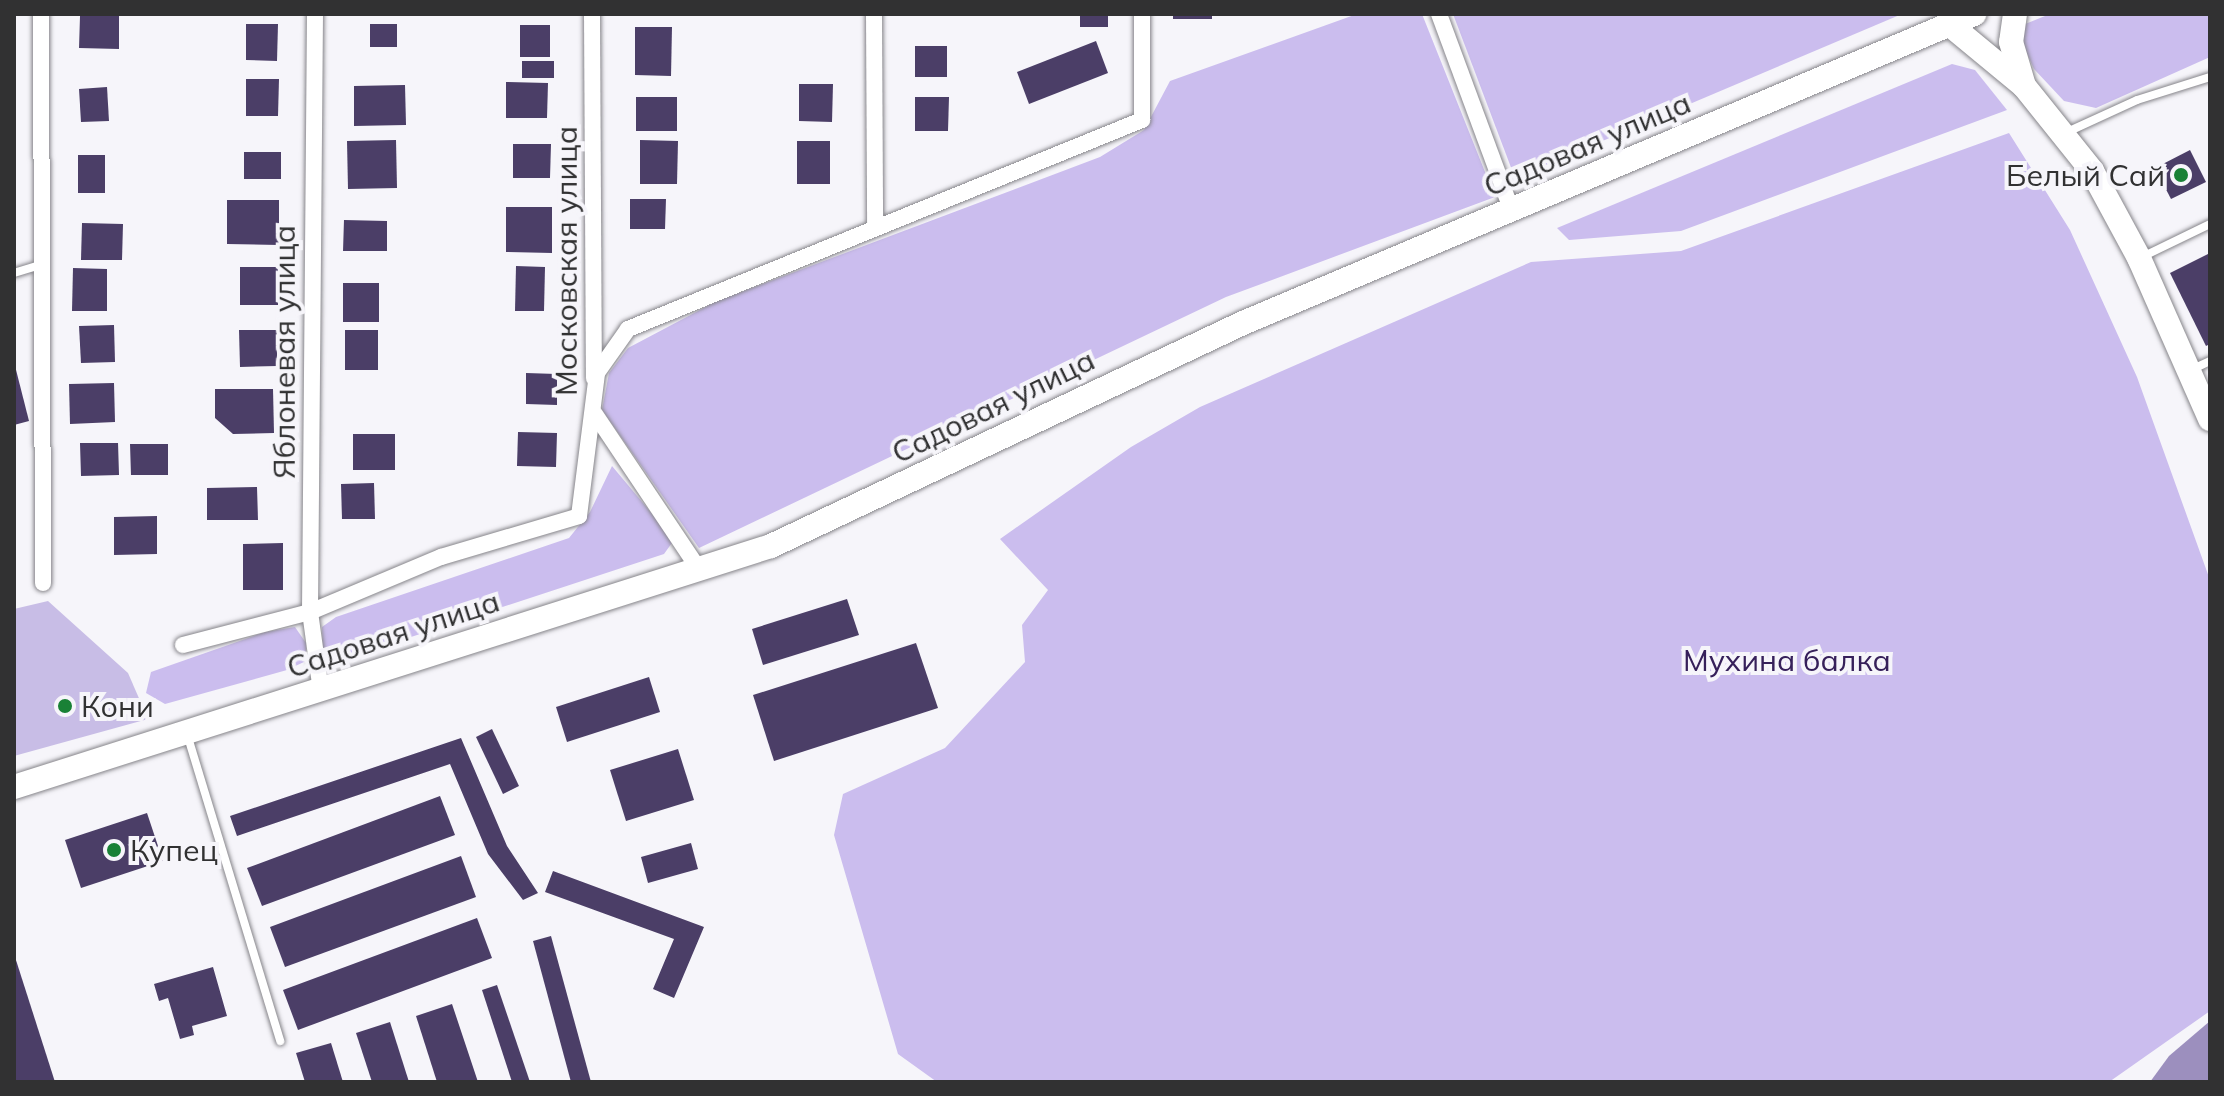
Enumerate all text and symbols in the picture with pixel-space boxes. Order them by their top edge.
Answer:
street label: Садовая улица [1478,84,1696,204]
street label: Московская улица [548,126,584,396]
place label: Белый Сай [2006,157,2165,193]
marker: Белый Сай [2172,166,2190,184]
street label: Яблоневая улица [266,225,302,479]
street label: Садовая улица [886,341,1100,471]
street label: Садовая улица [282,583,504,685]
park label: Мухина балка [1683,642,1891,678]
place label: Кони [81,688,154,724]
marker: Кони [56,697,74,715]
place label: Купец [130,832,218,868]
marker: Купец [105,841,123,859]

